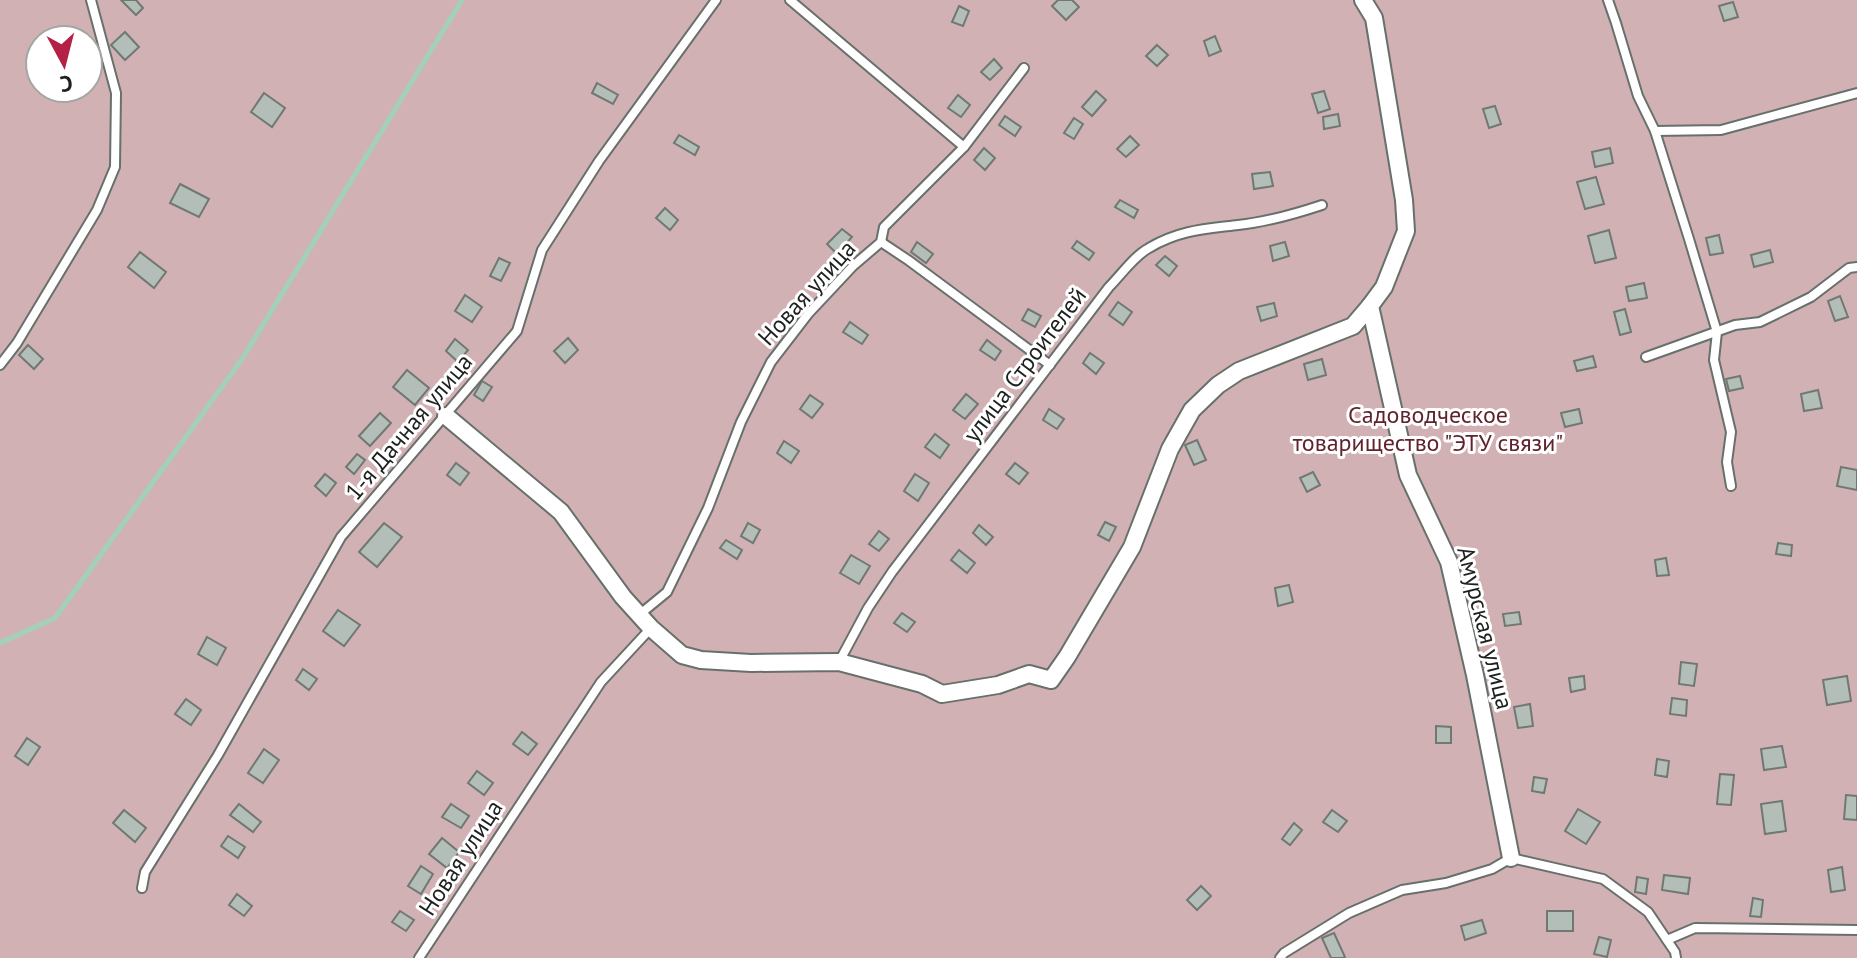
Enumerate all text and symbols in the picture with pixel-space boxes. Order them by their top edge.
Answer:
north arrow [24,24,104,104]
text: С [59,69,74,98]
street label: Новая улица [751,233,862,352]
street label: улица Строителей [956,281,1093,448]
street label: 1-я Дачная улица [338,347,479,506]
park label: Садоводческое товарищество "ЭТУ связи" [1293,399,1563,458]
street label: Амурская улица [1450,543,1521,713]
street label: Новая улица [412,794,509,921]

